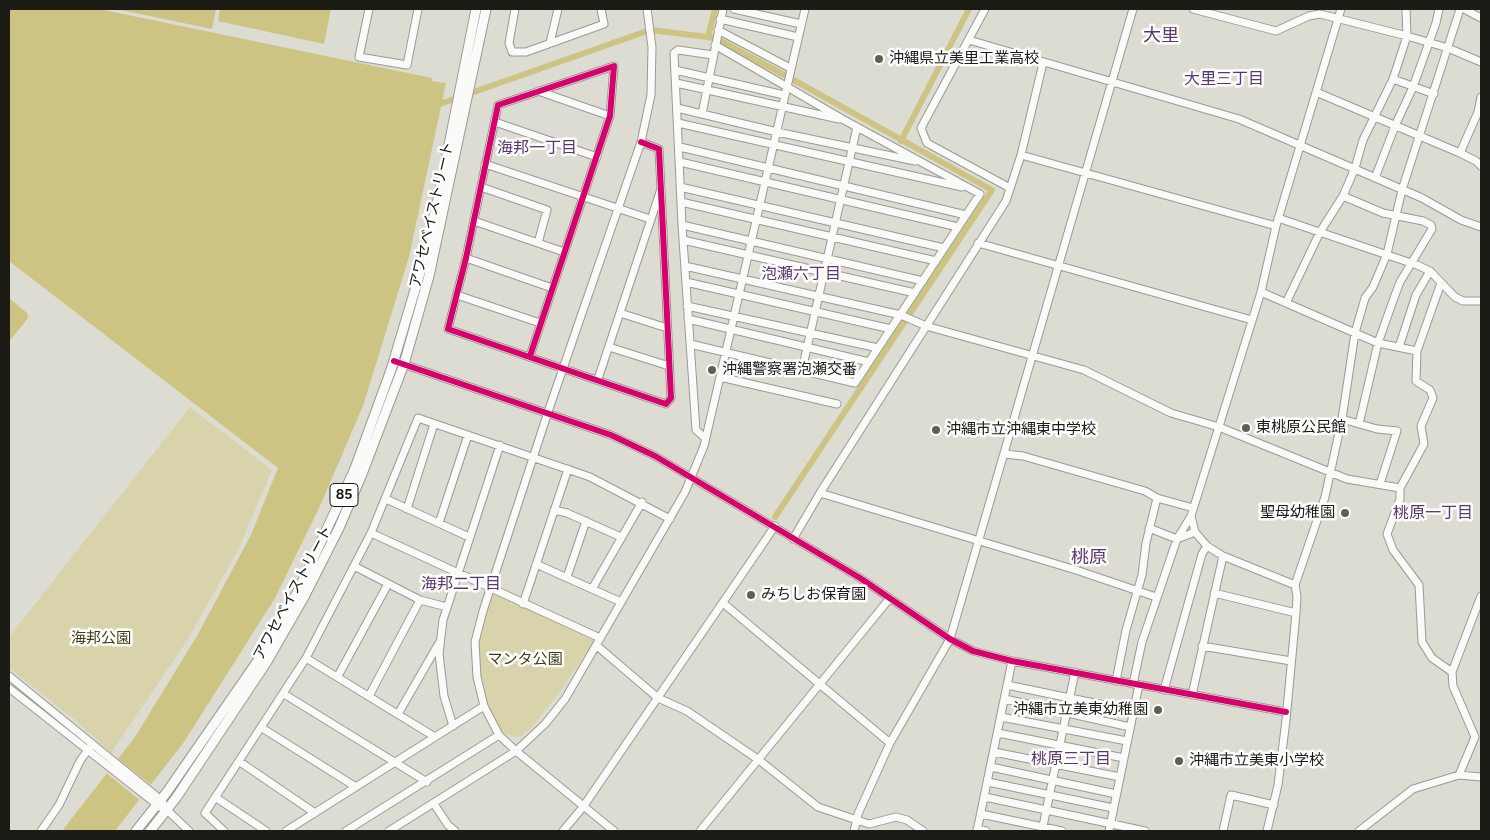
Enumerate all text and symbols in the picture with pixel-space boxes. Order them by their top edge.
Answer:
district label: 大里 [1143,25,1179,47]
place label: 沖縄県立美里工業高校 [889,50,1039,68]
marker: 沖縄県立美里工業高校 [873,53,885,65]
district label: 大里三丁目 [1184,69,1264,89]
district label: 海邦一丁目 [497,138,577,158]
street label: アワセベイストリート [406,140,458,290]
district label: 泡瀬六丁目 [761,264,841,284]
place label: 沖縄警察署泡瀬交番 [722,361,857,379]
marker: 沖縄警察署泡瀬交番 [706,364,718,376]
place label: 東桃原公民館 [1256,419,1346,437]
place label: 沖縄市立沖縄東中学校 [946,421,1096,439]
marker: 東桃原公民館 [1240,422,1252,434]
marker: 沖縄市立沖縄東中学校 [930,424,942,436]
road number: 85 [330,484,358,506]
district label: 桃原一丁目 [1393,503,1473,523]
place label: 聖母幼稚園 [1260,504,1335,522]
marker: 聖母幼稚園 [1339,507,1351,519]
street label: アワセベイストリート [250,523,336,663]
district label: 桃原 [1071,547,1107,569]
district label: 海邦二丁目 [421,574,501,594]
place label: みちしお保育園 [761,586,866,604]
marker: みちしお保育園 [745,589,757,601]
park label: 海邦公園 [71,630,131,648]
park label: マンタ公園 [488,651,562,669]
place label: 沖縄市立美東幼稚園 [1013,701,1148,719]
marker: 沖縄市立美東幼稚園 [1152,704,1164,716]
district label: 桃原三丁目 [1031,749,1111,769]
place label: 沖縄市立美東小学校 [1189,752,1324,770]
marker: 沖縄市立美東小学校 [1173,755,1185,767]

